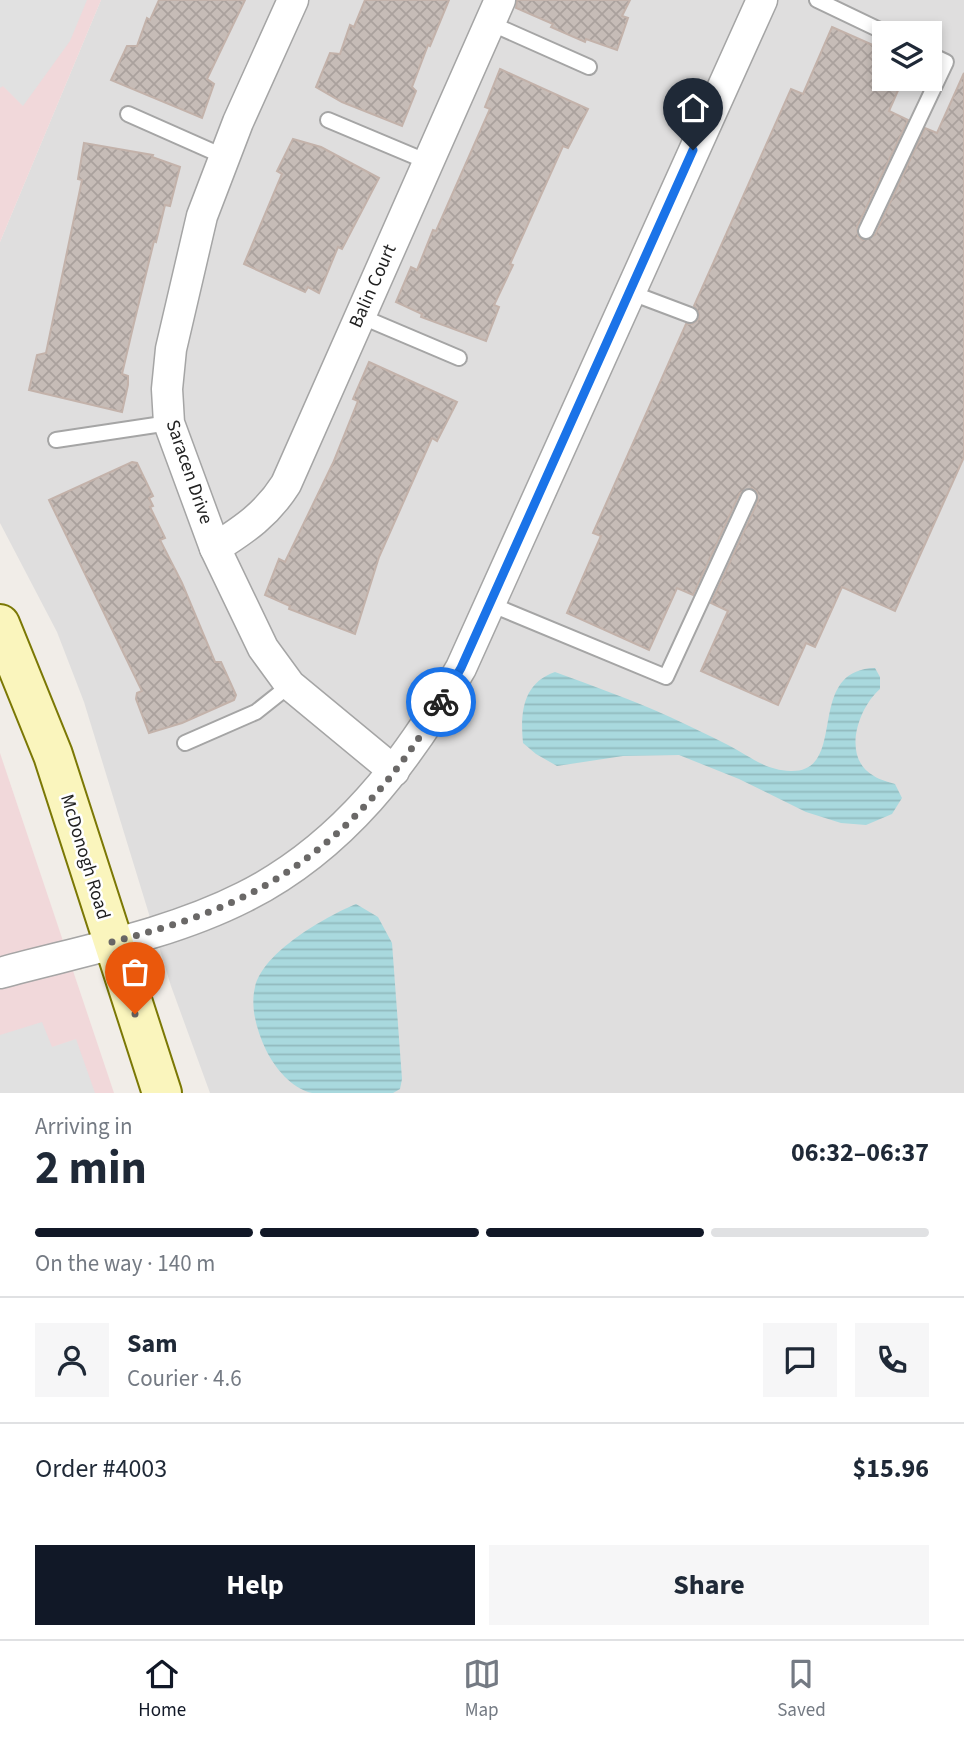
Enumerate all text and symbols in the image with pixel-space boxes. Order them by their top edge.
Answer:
map controls [872,21,942,91]
button: layers [872,21,942,91]
pin [663,78,723,150]
icon: home [674,89,712,127]
street label: Balin Court [343,239,404,332]
street label: Saracen Drive [159,416,219,528]
courier [406,667,476,737]
icon: bike [422,683,460,721]
street label: McDonogh Road [53,791,117,923]
pin [105,942,165,1014]
icon: bag [116,953,154,991]
text: Arriving in [35,1110,133,1143]
text: 06:32–06:37 [791,1134,929,1171]
text: 2 min [35,1136,147,1201]
text: On the way · 140 m [35,1247,215,1280]
button: person [35,1323,109,1397]
button: chat [763,1323,837,1397]
button: phone [855,1323,929,1397]
text: Sam [127,1325,177,1362]
text: Courier · 4.6 [127,1362,242,1395]
text: Order #4003 [35,1450,167,1487]
text: $15.96 [853,1450,929,1487]
button: Help [35,1545,475,1625]
button: Share [489,1545,929,1625]
tab: Home [138,1655,186,1724]
tab: Map [463,1655,501,1724]
tab: Saved [777,1655,826,1724]

